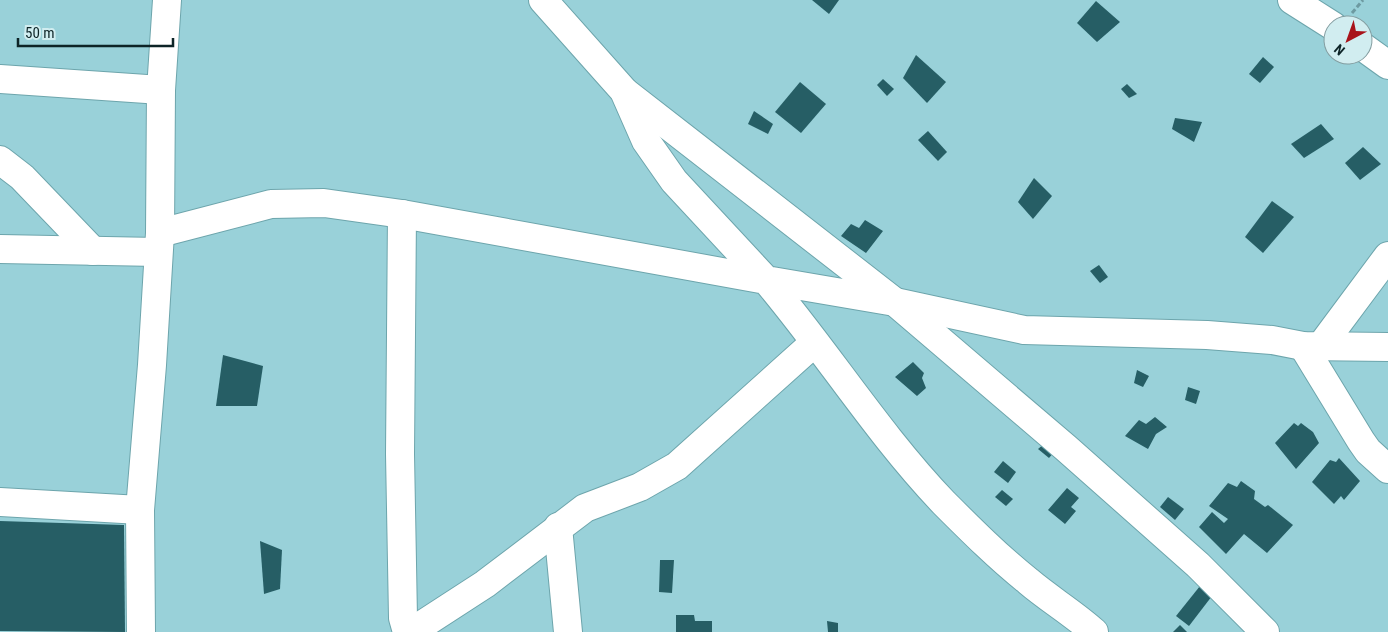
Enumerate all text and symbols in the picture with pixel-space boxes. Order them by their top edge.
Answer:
scale bar [18,15,172,47]
north arrow [1323,15,1373,65]
text: 50 m [25,24,55,42]
text: N [1331,41,1348,59]

